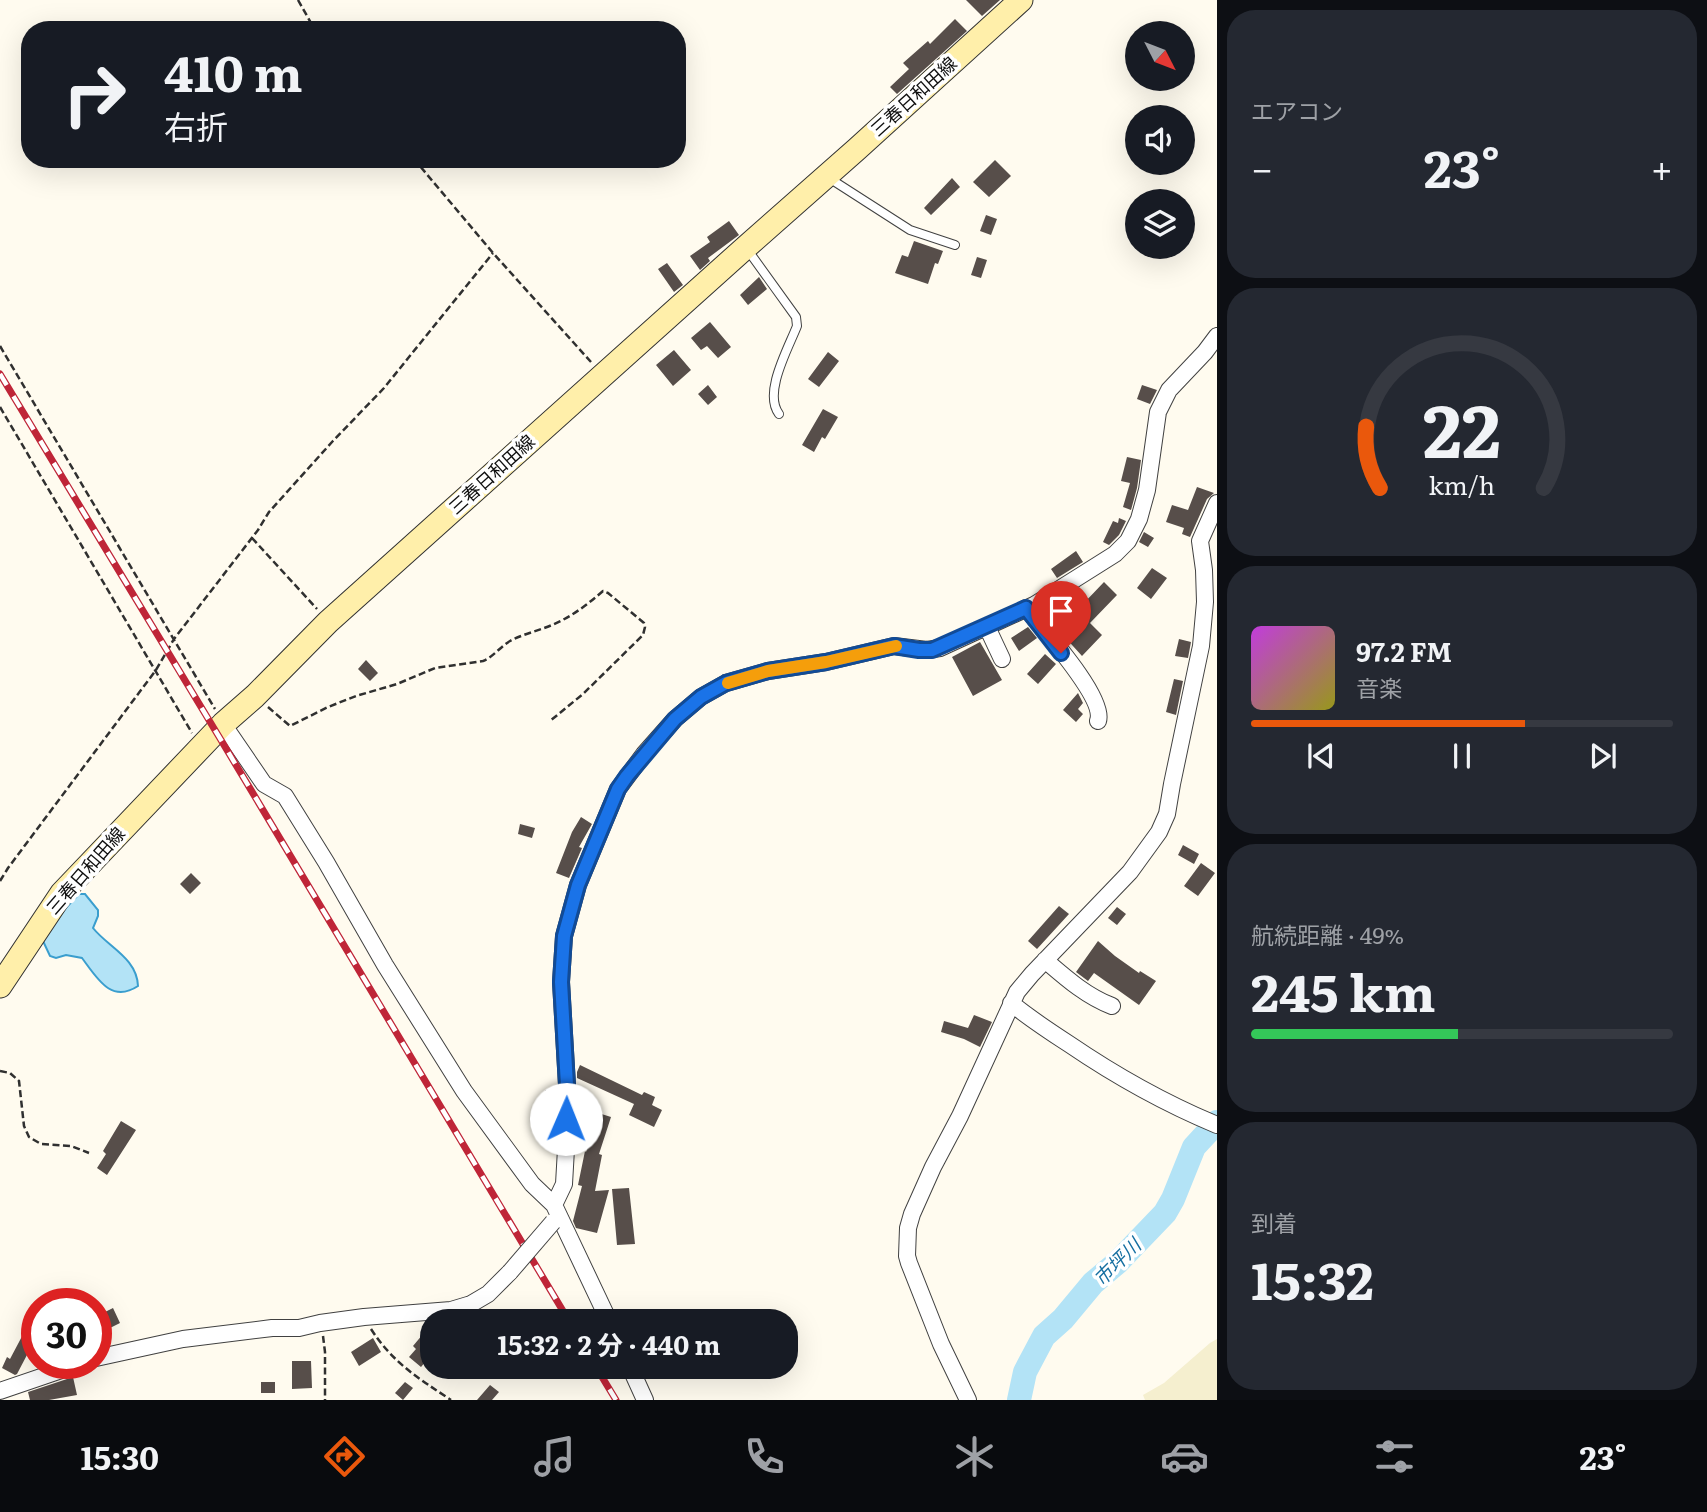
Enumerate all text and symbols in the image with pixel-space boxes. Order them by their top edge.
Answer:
north arrow [1125,21,1195,91]
map controls [1125,21,1195,259]
text: 410 m [164,34,303,107]
icon: right [49,49,140,140]
street label: 三春日和田線 [864,50,962,142]
text: エアコン [1251,93,1343,127]
text: 右折 [164,101,228,149]
button: sound [1125,105,1195,175]
text: 23° [1424,127,1500,204]
text: − [1251,138,1273,195]
text: + [1651,138,1673,195]
button: layers [1125,189,1195,259]
text: 22 [1423,372,1501,480]
street label: 三春日和田線 [442,428,540,520]
text: km/h [1429,466,1495,503]
pin [1031,581,1091,653]
icon: arrive [1042,592,1080,630]
text: 97.2 FM [1356,631,1452,670]
text: 音楽 [1356,670,1402,704]
icon: previous [1302,737,1340,775]
icon: pause [1443,737,1481,775]
icon: next [1584,737,1622,775]
street label: 三春日和田線 [39,820,130,920]
text: 航続距離 · 49% [1251,917,1404,951]
text: 245 km [1251,951,1436,1028]
position arrow [529,1082,603,1156]
text: 到着 [1251,1205,1297,1239]
water label: 市坪川 [1086,1230,1148,1291]
text: 15:32 [1251,1239,1374,1316]
speed limit sign: 30 [21,1288,112,1379]
text: 15:32 · 2 分 · 440 m [498,1324,720,1363]
text: 15:30 [80,1432,159,1480]
icon: directions [320,1432,369,1481]
icon: music [530,1432,579,1481]
icon: phone [740,1432,789,1481]
icon: climate [950,1432,999,1481]
icon: car [1160,1432,1209,1481]
icon: filters [1370,1432,1419,1481]
text: 23° [1580,1432,1627,1480]

